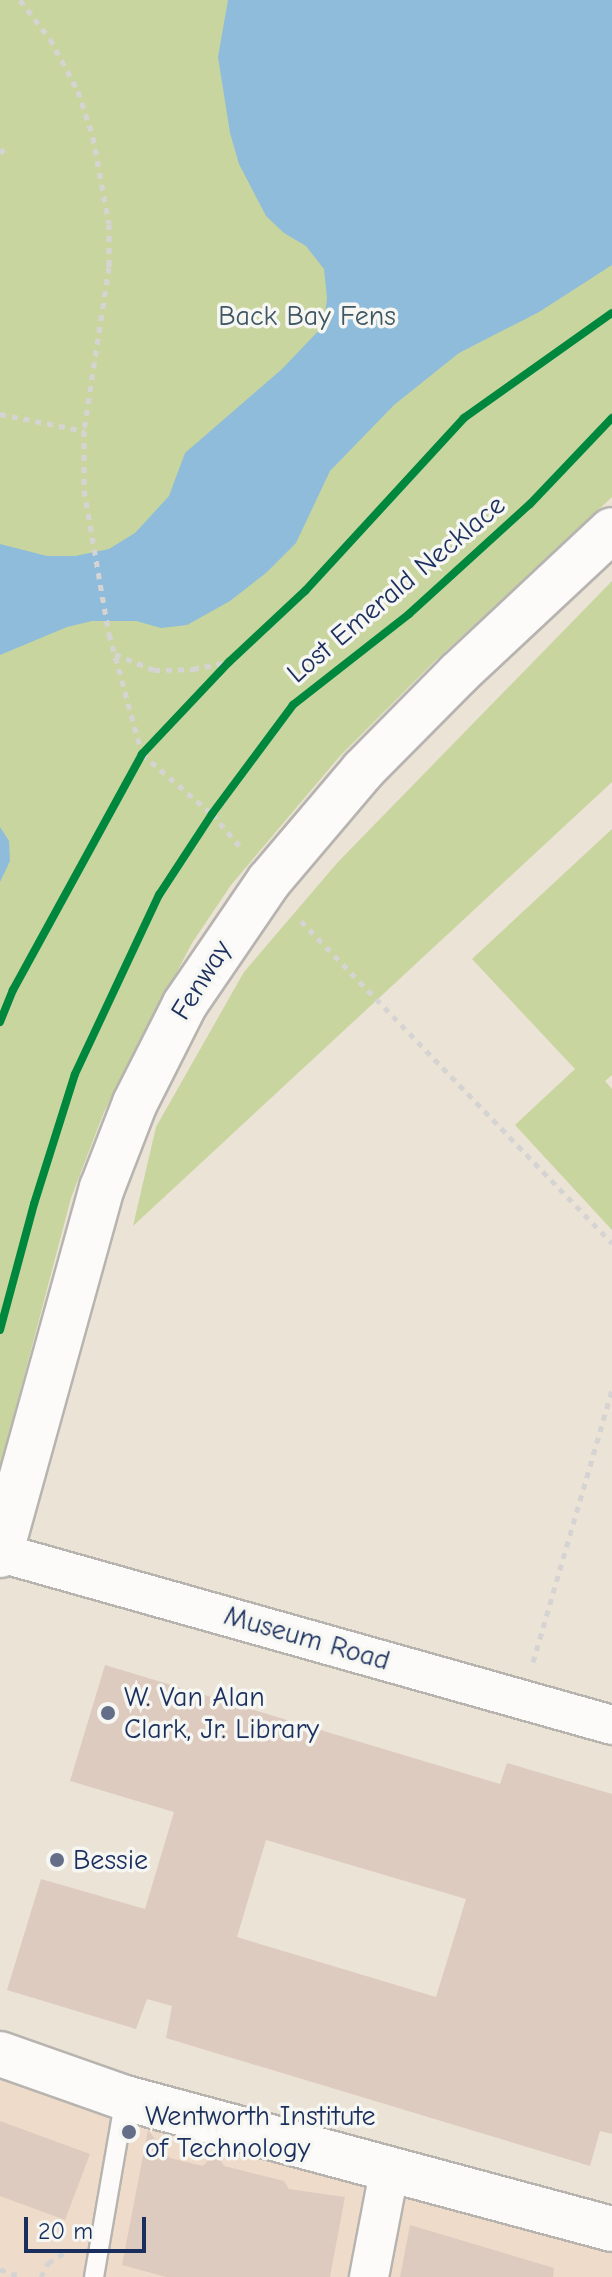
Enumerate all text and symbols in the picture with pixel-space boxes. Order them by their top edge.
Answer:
park label: Back Bay Fens [218,299,396,333]
street label: Lost Emerald Necklace [280,488,512,690]
street label: Fenway [164,934,238,1026]
street label: Museum Road [220,1598,394,1678]
place label: W. Van Alan Clark, Jr. Library [124,1680,319,1746]
marker: W. Van Alan Clark, Jr. Library [99,1704,117,1722]
place label: Bessie [73,1843,148,1877]
marker: Bessie [48,1851,66,1869]
place label: Wentworth Institute of Technology [145,2099,375,2165]
marker: Wentworth Institute of Technology [120,2123,138,2141]
scale bar [28,2201,150,2251]
text: 20 m [38,2217,93,2245]

